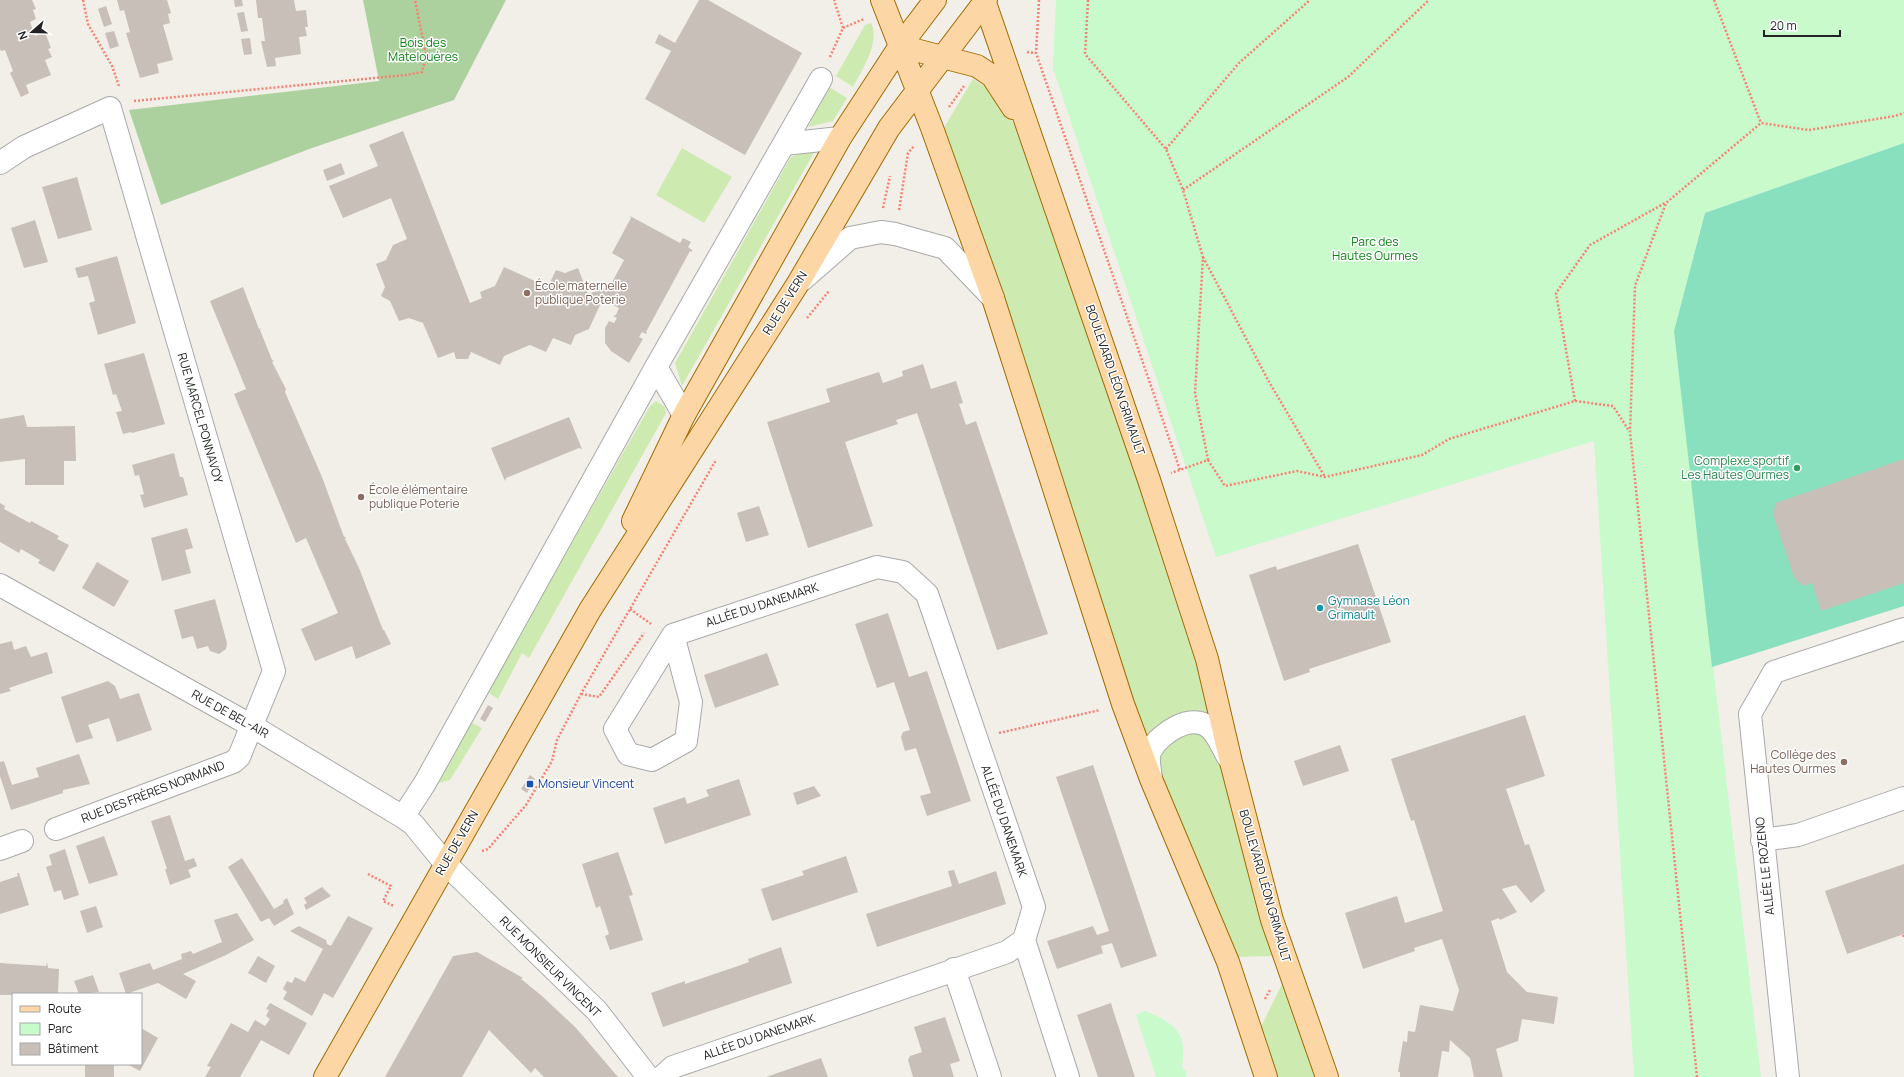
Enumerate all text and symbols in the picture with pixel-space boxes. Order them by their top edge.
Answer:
north arrow [12,12,52,52]
scale bar [1764,12,1840,38]
text: 20 m [1770,17,1797,34]
text: N [14,29,31,42]
park label: Bois des Matelouéres [388,34,458,65]
park label: Parc des Hautes Ourmes [1332,233,1418,264]
street label: RUE DE VERN [758,268,811,338]
place label: École maternelle publique Poterie [535,277,627,308]
marker: École maternelle publique Poterie [522,288,532,298]
street label: BOULEVARD LÉON GRIMAULT [1082,302,1150,458]
street label: RUE MARCEL PONNAVOY [174,351,227,485]
place label: Complexe sportif Les Hautes Ourmes [1681,452,1790,483]
marker: Complexe sportif Les Hautes Ourmes [1792,463,1802,473]
place label: École élémentaire publique Poterie [369,481,468,512]
marker: École élémentaire publique Poterie [356,492,366,502]
street label: ALLÉE DU DANEMARK [703,578,821,631]
place label: Gymnase Léon Grimault [1328,592,1410,623]
marker: Gymnase Léon Grimault [1315,603,1325,613]
street label: RUE DE BEL-AIR [189,685,272,742]
place label: Collège des Hautes Ourmes [1750,746,1836,777]
street label: RUE DES FRÈRES NORMAND [79,756,227,827]
marker: Collège des Hautes Ourmes [1839,757,1849,767]
street label: ALLÉE DU DANEMARK [977,762,1032,880]
place label: Monsieur Vincent [538,775,635,792]
marker: Monsieur Vincent [525,779,535,789]
street label: RUE DE VERN [431,807,482,878]
street label: BOULEVARD LÉON GRIMAULT [1236,808,1296,965]
street label: ALLÉE LE ROZENO [1751,816,1778,916]
street label: RUE MONSIEUR VINCENT [496,912,605,1022]
legend [12,993,142,1065]
text: Route [48,1000,81,1017]
street label: ALLÉE DU DANEMARK [700,1009,818,1064]
text: Parc [48,1020,73,1037]
text: Bâtiment [48,1040,99,1057]

